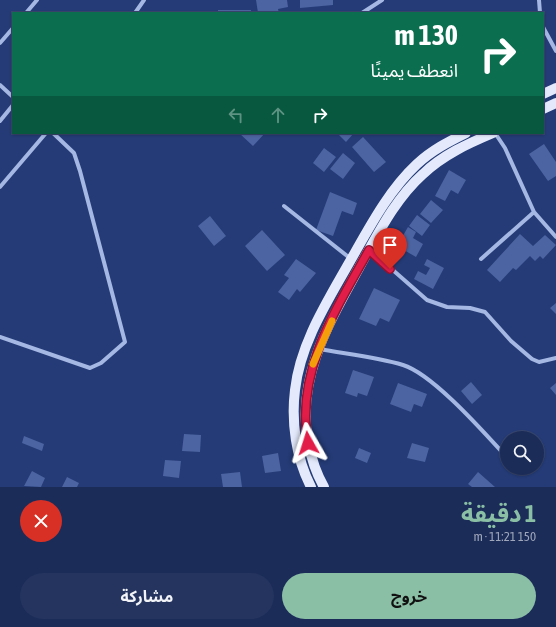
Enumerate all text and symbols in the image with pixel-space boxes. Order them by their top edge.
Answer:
text: 130 m [395,19,458,51]
icon: right [472,28,524,80]
text: انعطف يمينًا [371,60,458,81]
icon: left [225,104,247,126]
icon: ahead [267,104,289,126]
icon: right [309,104,331,126]
pin [373,228,407,269]
icon: arrive [379,234,401,256]
position arrow [287,422,329,464]
map controls [500,431,544,475]
button: search [500,431,544,475]
button: close [20,500,62,542]
text: 1 دقيقة [461,500,536,527]
text: 150 m · 11:21 [473,529,536,544]
button: مشاركة [20,573,274,619]
button: خروج [282,573,536,619]

